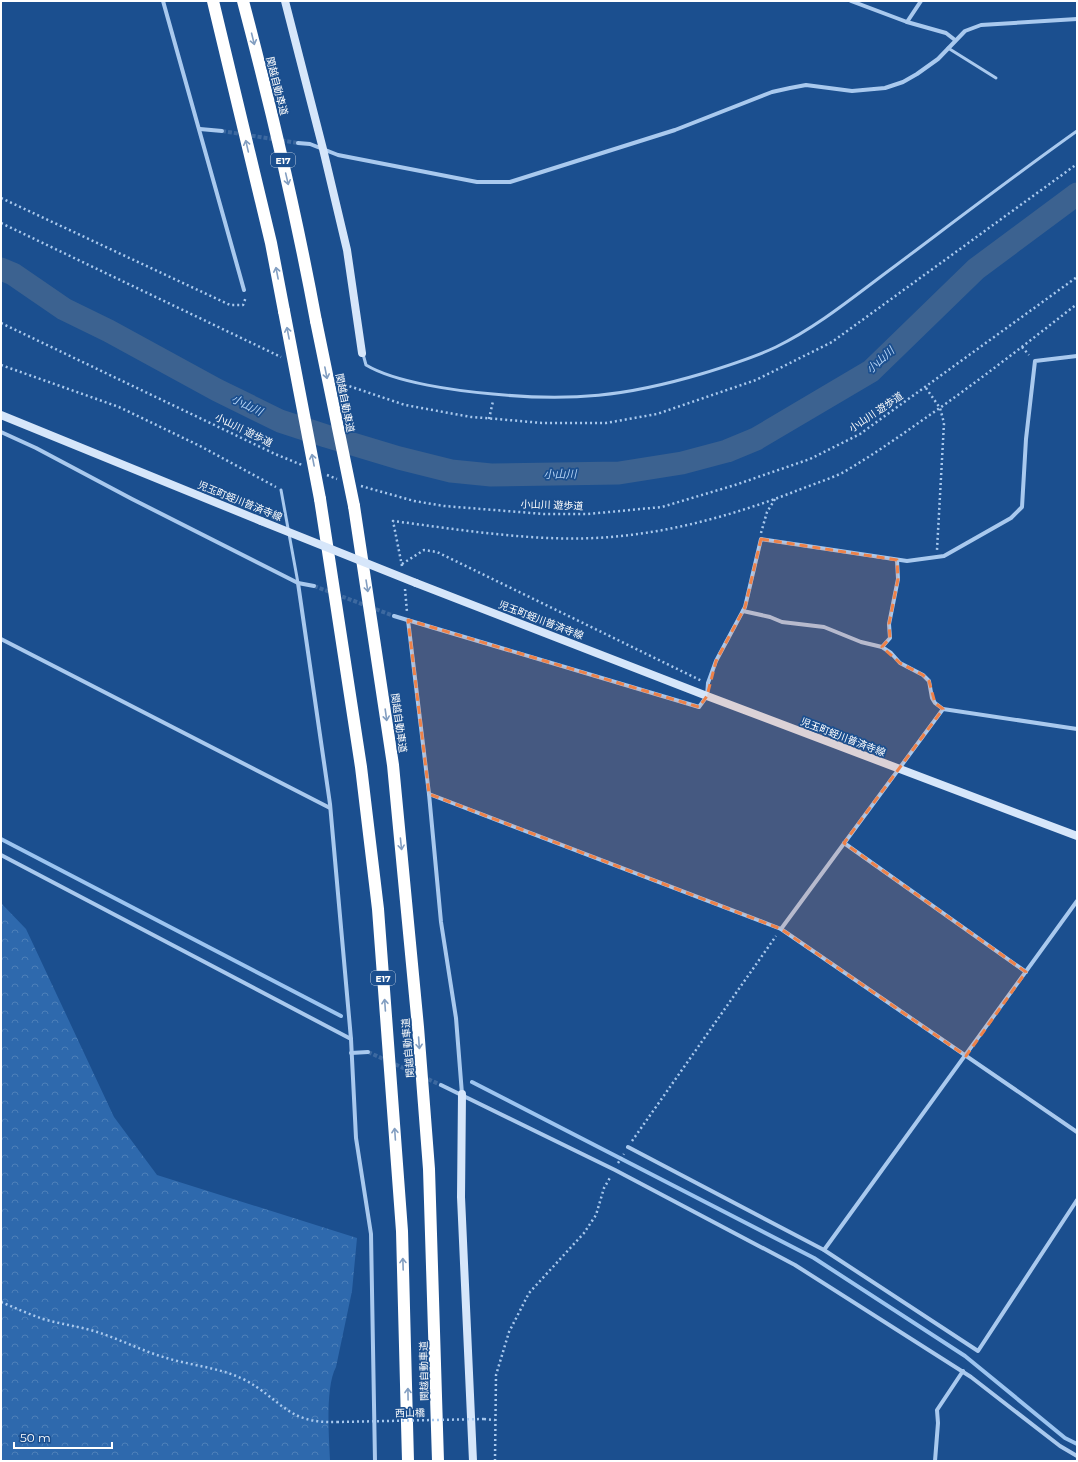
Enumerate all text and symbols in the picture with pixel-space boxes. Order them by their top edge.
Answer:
one-way arrow [250,32,257,45]
street label: 関越自動車道 [263,55,291,117]
one-way arrow [243,140,251,153]
road number: E17 [271,153,295,167]
one-way arrow [283,172,291,185]
one-way arrow [272,267,280,280]
one-way arrow [284,327,292,340]
water label: 小山川 [863,343,898,376]
one-way arrow [323,366,331,379]
street label: 関越自動車道 [333,372,357,434]
street label: 小山川 遊歩道 [846,389,906,435]
water label: 小山川 [229,391,266,419]
street label: 小山川 遊歩道 [213,410,275,450]
one-way arrow [309,454,317,467]
water label: 小山川 [543,467,578,481]
street label: 児玉町蛭川普済寺線 [196,478,284,524]
street label: 小山川 遊歩道 [520,497,584,513]
one-way arrow [363,579,371,592]
street label: 児玉町蛭川普済寺線 [497,598,585,642]
street label: 関越自動車道 [388,692,410,754]
one-way arrow [382,708,390,721]
street label: 児玉町蛭川普済寺線 [799,715,887,759]
one-way arrow [397,837,405,850]
road number: E17 [371,971,395,985]
one-way arrow [382,999,389,1012]
street label: 関越自動車道 [399,1018,417,1078]
one-way arrow [416,1036,423,1049]
one-way arrow [391,1128,398,1141]
one-way arrow [399,1258,407,1271]
street label: 関越自動車道 [417,1341,431,1401]
one-way arrow [404,1388,411,1401]
street label: 西山橋 [395,1406,425,1420]
scale bar [14,1424,112,1450]
text: 50 m [20,1430,51,1445]

